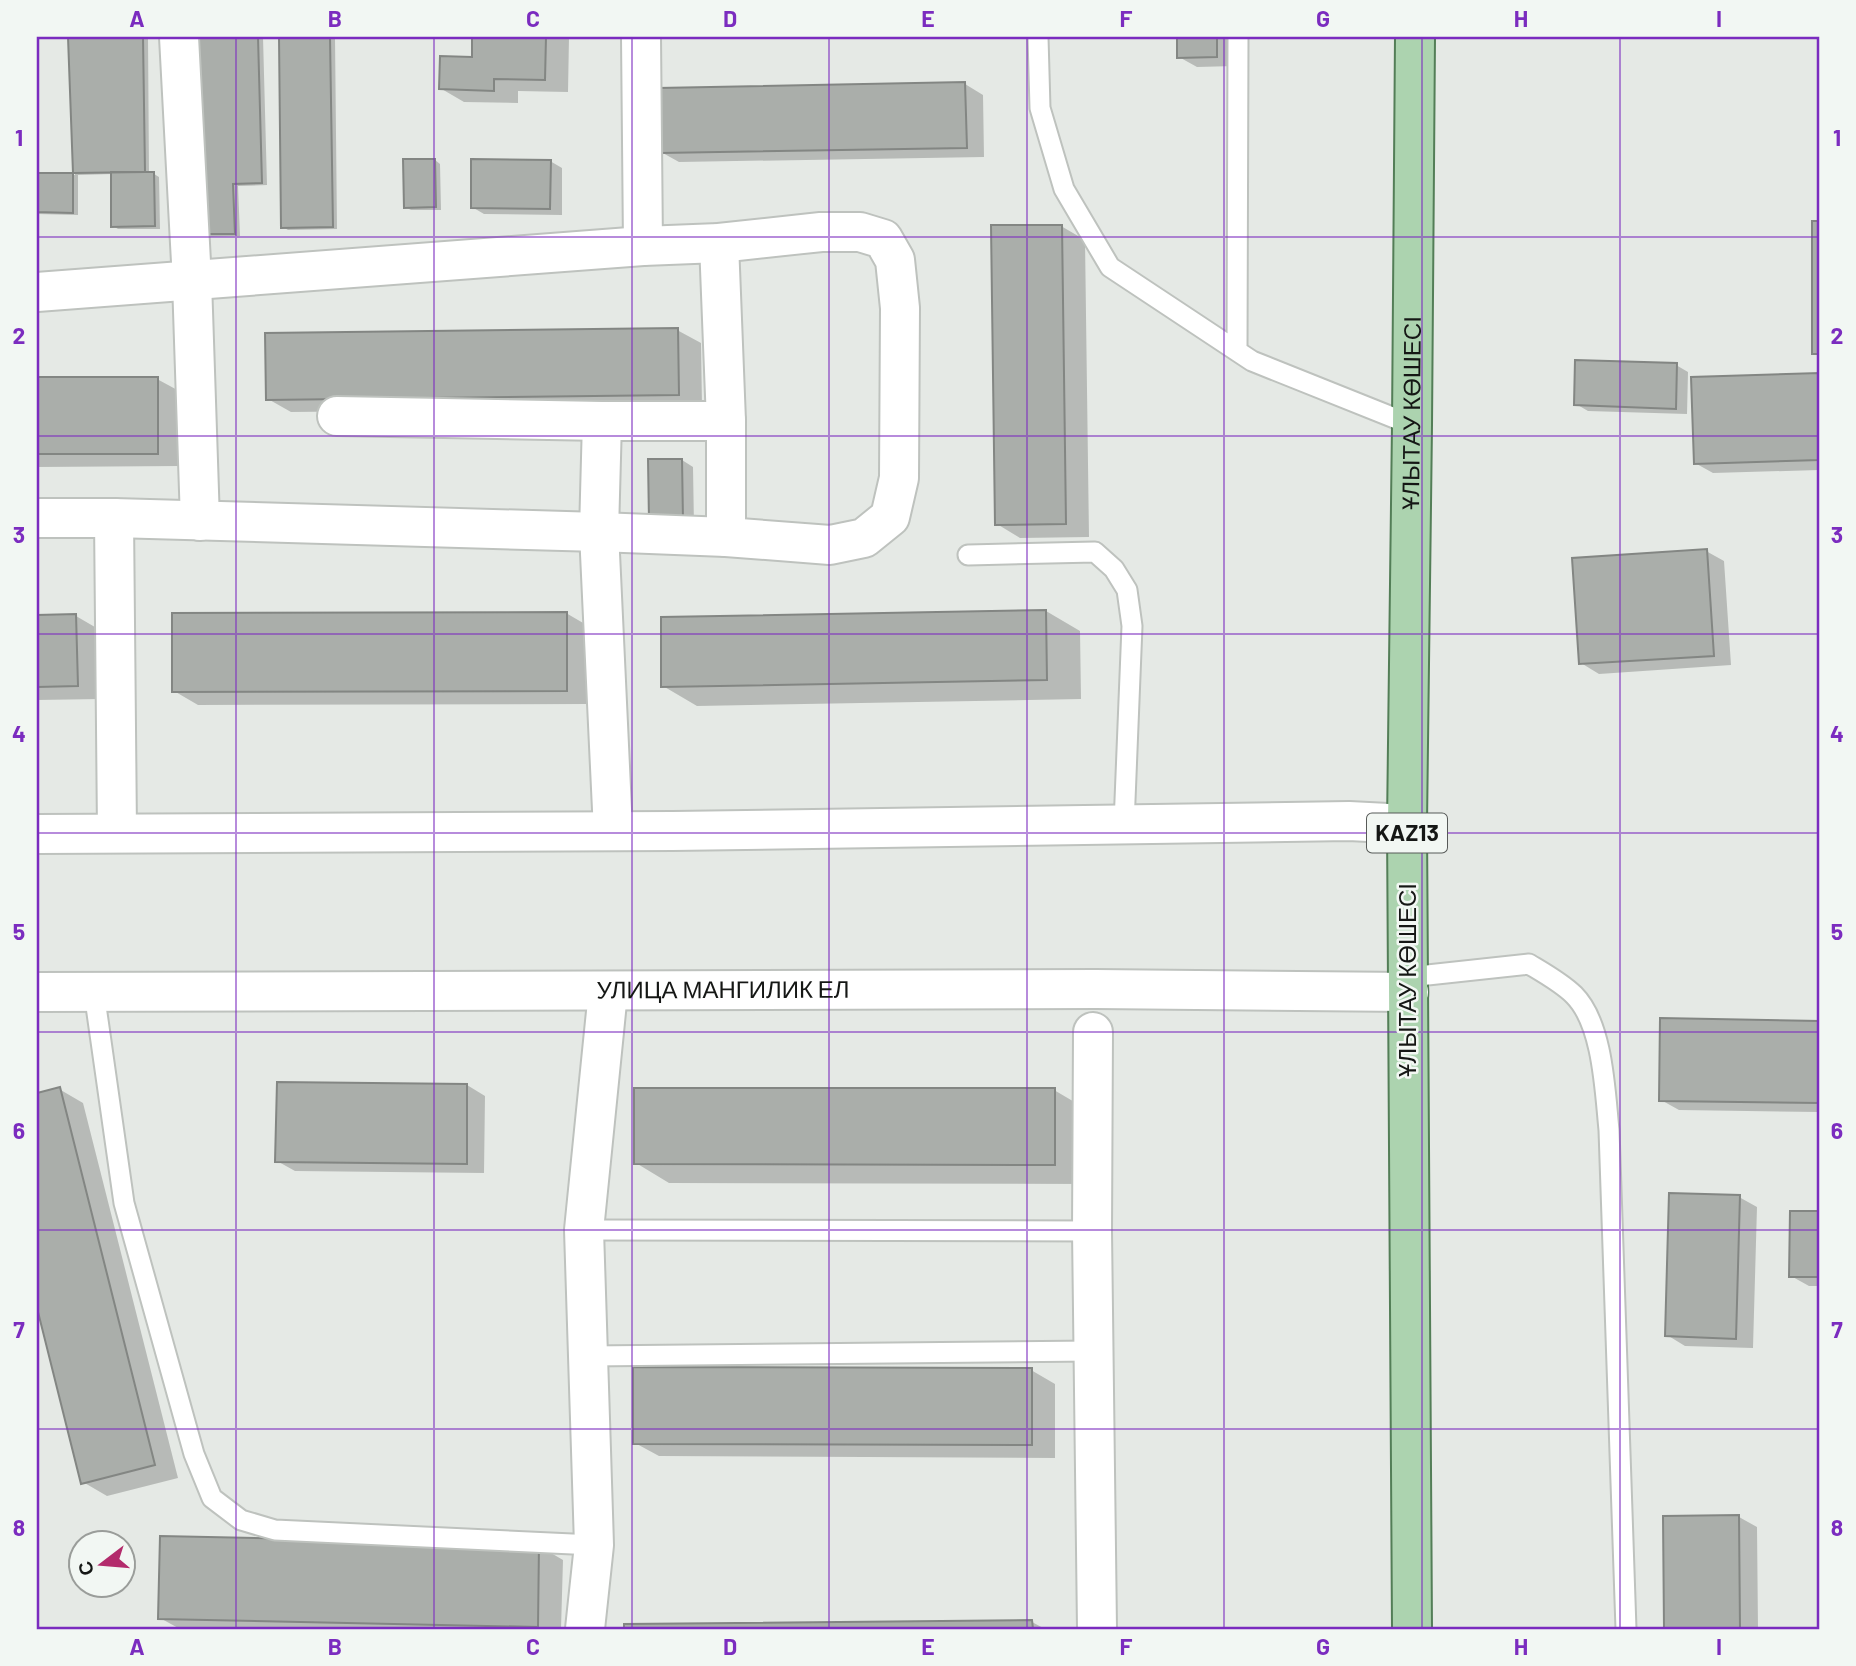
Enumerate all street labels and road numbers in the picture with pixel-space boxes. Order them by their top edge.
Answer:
street label: ҰЛЫТАУ КӨШЕСІ [1395,316,1426,510]
road number: KAZ13 [1367,814,1447,852]
street label: ҰЛЫТАУ КӨШЕСІ [1392,883,1421,1077]
street label: УЛИЦА МАНГИЛИК ЕЛ [596,974,850,1003]

